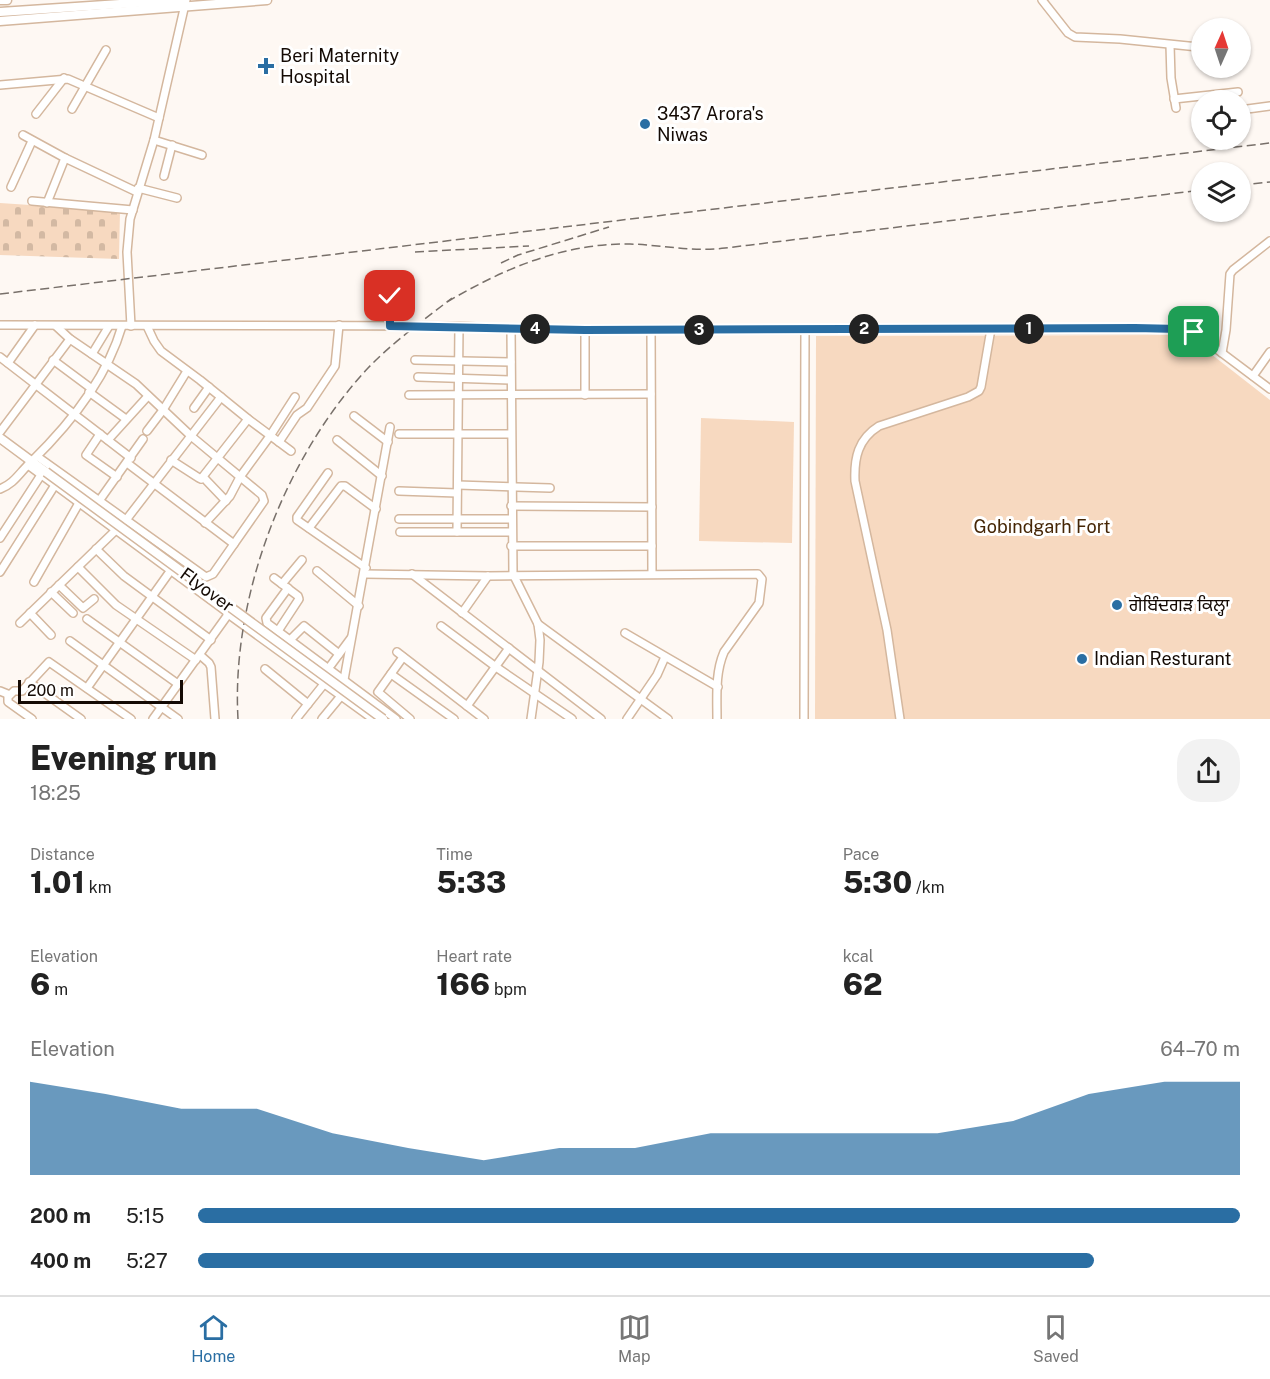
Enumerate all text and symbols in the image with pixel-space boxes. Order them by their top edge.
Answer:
north arrow [1191,18,1251,78]
map controls [1191,18,1251,222]
place label: Beri Maternity Hospital [280,45,399,87]
marker: Beri Maternity Hospital [257,57,275,75]
button: locate [1191,90,1251,150]
place label: 3437 Arora's Niwas [657,103,764,145]
marker: 3437 Arora's Niwas [638,117,652,131]
button: layers [1191,162,1251,222]
pin [364,270,415,321]
icon: check [373,279,406,312]
pin [1168,306,1219,357]
pin: 4 [520,314,550,344]
pin: 2 [849,314,879,344]
pin: 1 [1014,314,1044,344]
pin: 3 [684,315,714,345]
icon: arrive [1177,315,1210,348]
text: 4 [530,319,540,338]
text: 2 [859,319,869,338]
text: 1 [1026,319,1032,338]
text: 3 [694,320,704,339]
park label: Gobindgarh Fort [974,516,1110,537]
street label: Flyover [176,563,238,616]
place label: ਗੋਬਿੰਦਗੜ ਕਿਲ੍ਹਾ [1128,594,1230,617]
marker: ਗੋਬਿੰਦਗੜ ਕਿਲ੍ਹਾ [1110,598,1124,612]
place label: Indian Resturant [1094,648,1232,669]
marker: Indian Resturant [1075,652,1089,666]
scale bar [18,677,183,704]
text: 200 m [27,681,74,700]
text: Evening run [30,739,217,777]
button: share [1177,739,1240,802]
text: 18:25 [30,781,81,805]
text: Distance [30,845,95,864]
text: Time [436,845,473,864]
text: Pace [843,845,879,864]
text: 1.01 [30,864,85,900]
text: 5:33 [436,864,507,900]
text: 5:30 [843,864,912,900]
text: km [85,878,111,897]
text: /km [912,878,945,897]
text: Elevation [30,947,98,966]
text: Heart rate [436,947,512,966]
text: kcal [843,947,874,966]
text: 6 [30,966,50,1002]
text: 166 [436,966,490,1002]
text: 62 [843,966,883,1002]
text: m [50,980,68,999]
text: bpm [490,980,527,999]
text: Elevation [30,1037,115,1061]
text: 64–70 m [1160,1037,1240,1061]
text: 200 m [30,1204,91,1228]
text: 5:15 [126,1204,164,1228]
text: 400 m [30,1249,91,1273]
text: 5:27 [126,1249,168,1273]
tab: Home [191,1311,235,1366]
tab: Map [618,1311,651,1366]
tab: Saved [1033,1311,1079,1366]

